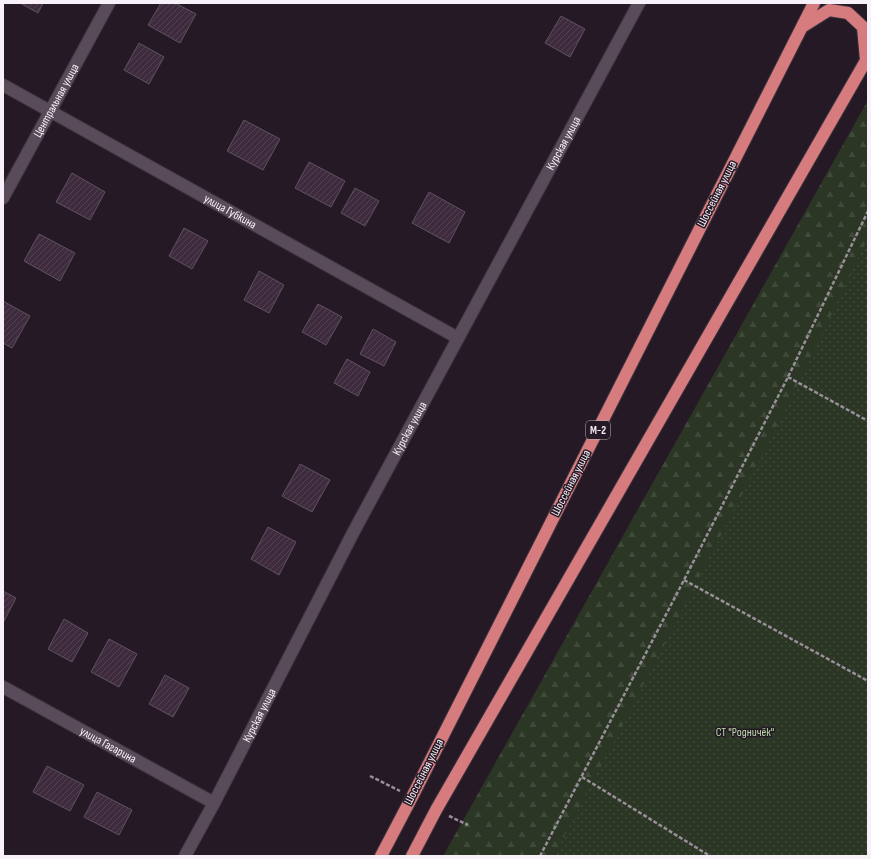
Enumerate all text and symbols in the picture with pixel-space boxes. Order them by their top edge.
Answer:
street label: Центральная улица [30,61,82,140]
street label: Курская улица [543,113,584,173]
street label: Шоссейная улица [694,158,740,230]
street label: улица Губкина [201,191,260,232]
street label: Курская улица [389,399,430,458]
road number: М-2 [586,421,610,439]
street label: Шоссейная улица [548,447,594,519]
street label: Курская улица [239,685,279,745]
street label: улица Гагарина [77,723,139,767]
park label: СТ "Родничёк" [716,725,774,740]
street label: Шоссейная улица [401,736,447,808]

